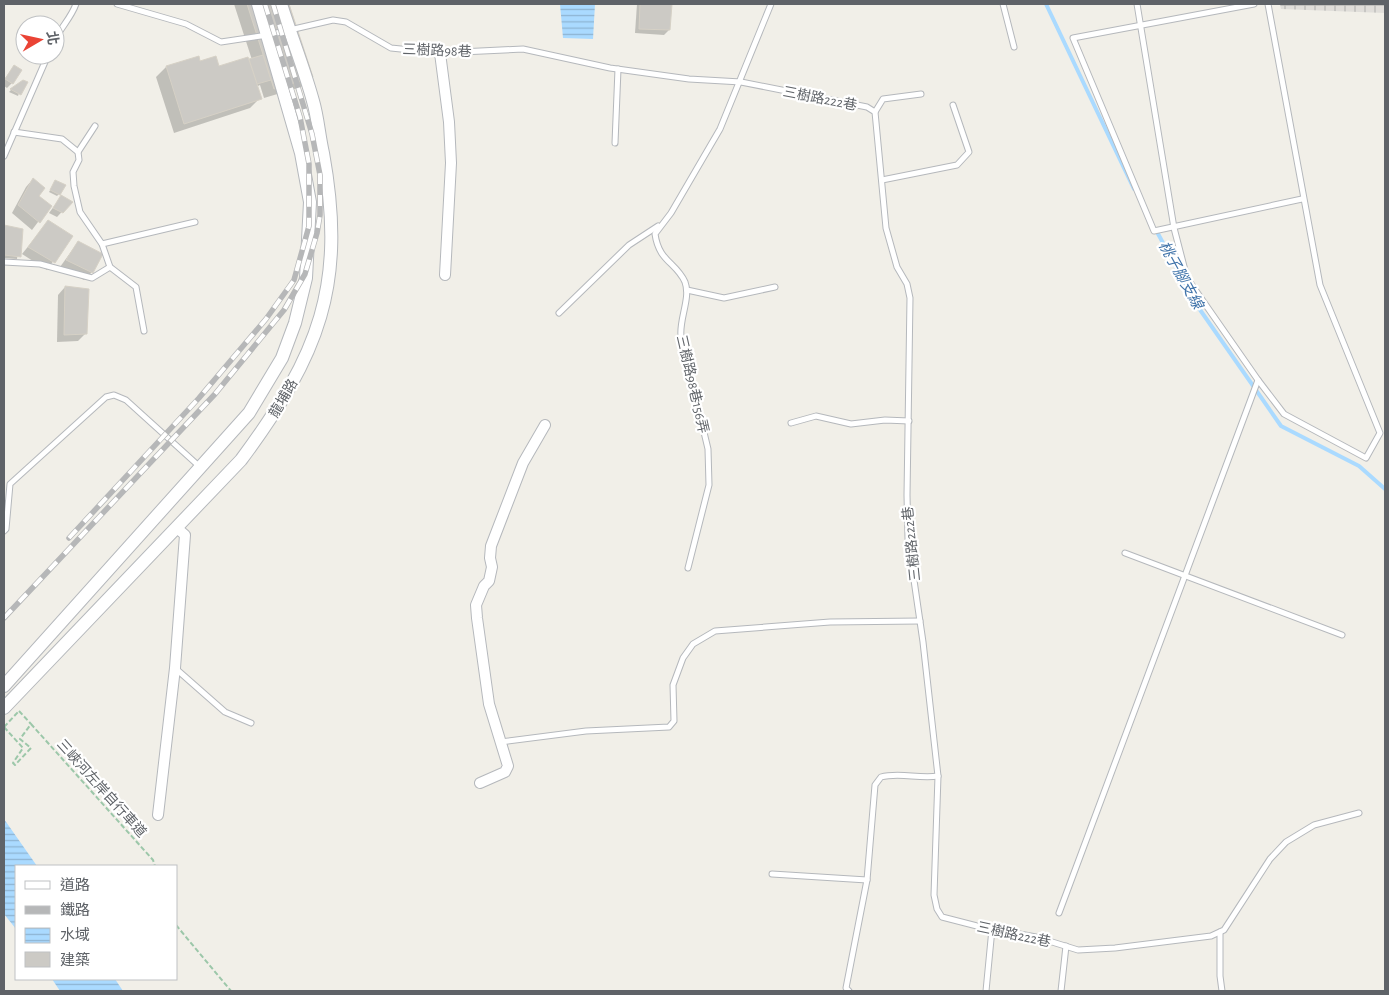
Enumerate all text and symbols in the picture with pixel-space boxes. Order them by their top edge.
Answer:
north arrow [15,15,65,65]
text: 北 [44,30,61,46]
street label: 三樹路98巷 [402,41,472,59]
street label: 三樹路222巷 [782,83,858,113]
water label: 桃子腳支線 [1156,238,1207,313]
street label: 三樹路98巷156弄 [674,333,712,435]
street label: 龍埔路 [266,376,300,420]
street label: 三樹路222巷 [899,506,923,582]
street label: 三峽河左岸自行車道 [54,736,149,840]
legend [15,865,178,980]
text: 道路 [60,877,90,893]
text: 鐵路 [60,902,90,918]
street label: 三樹路222巷 [976,918,1052,950]
text: 水域 [60,927,90,943]
text: 建築 [60,952,90,968]

